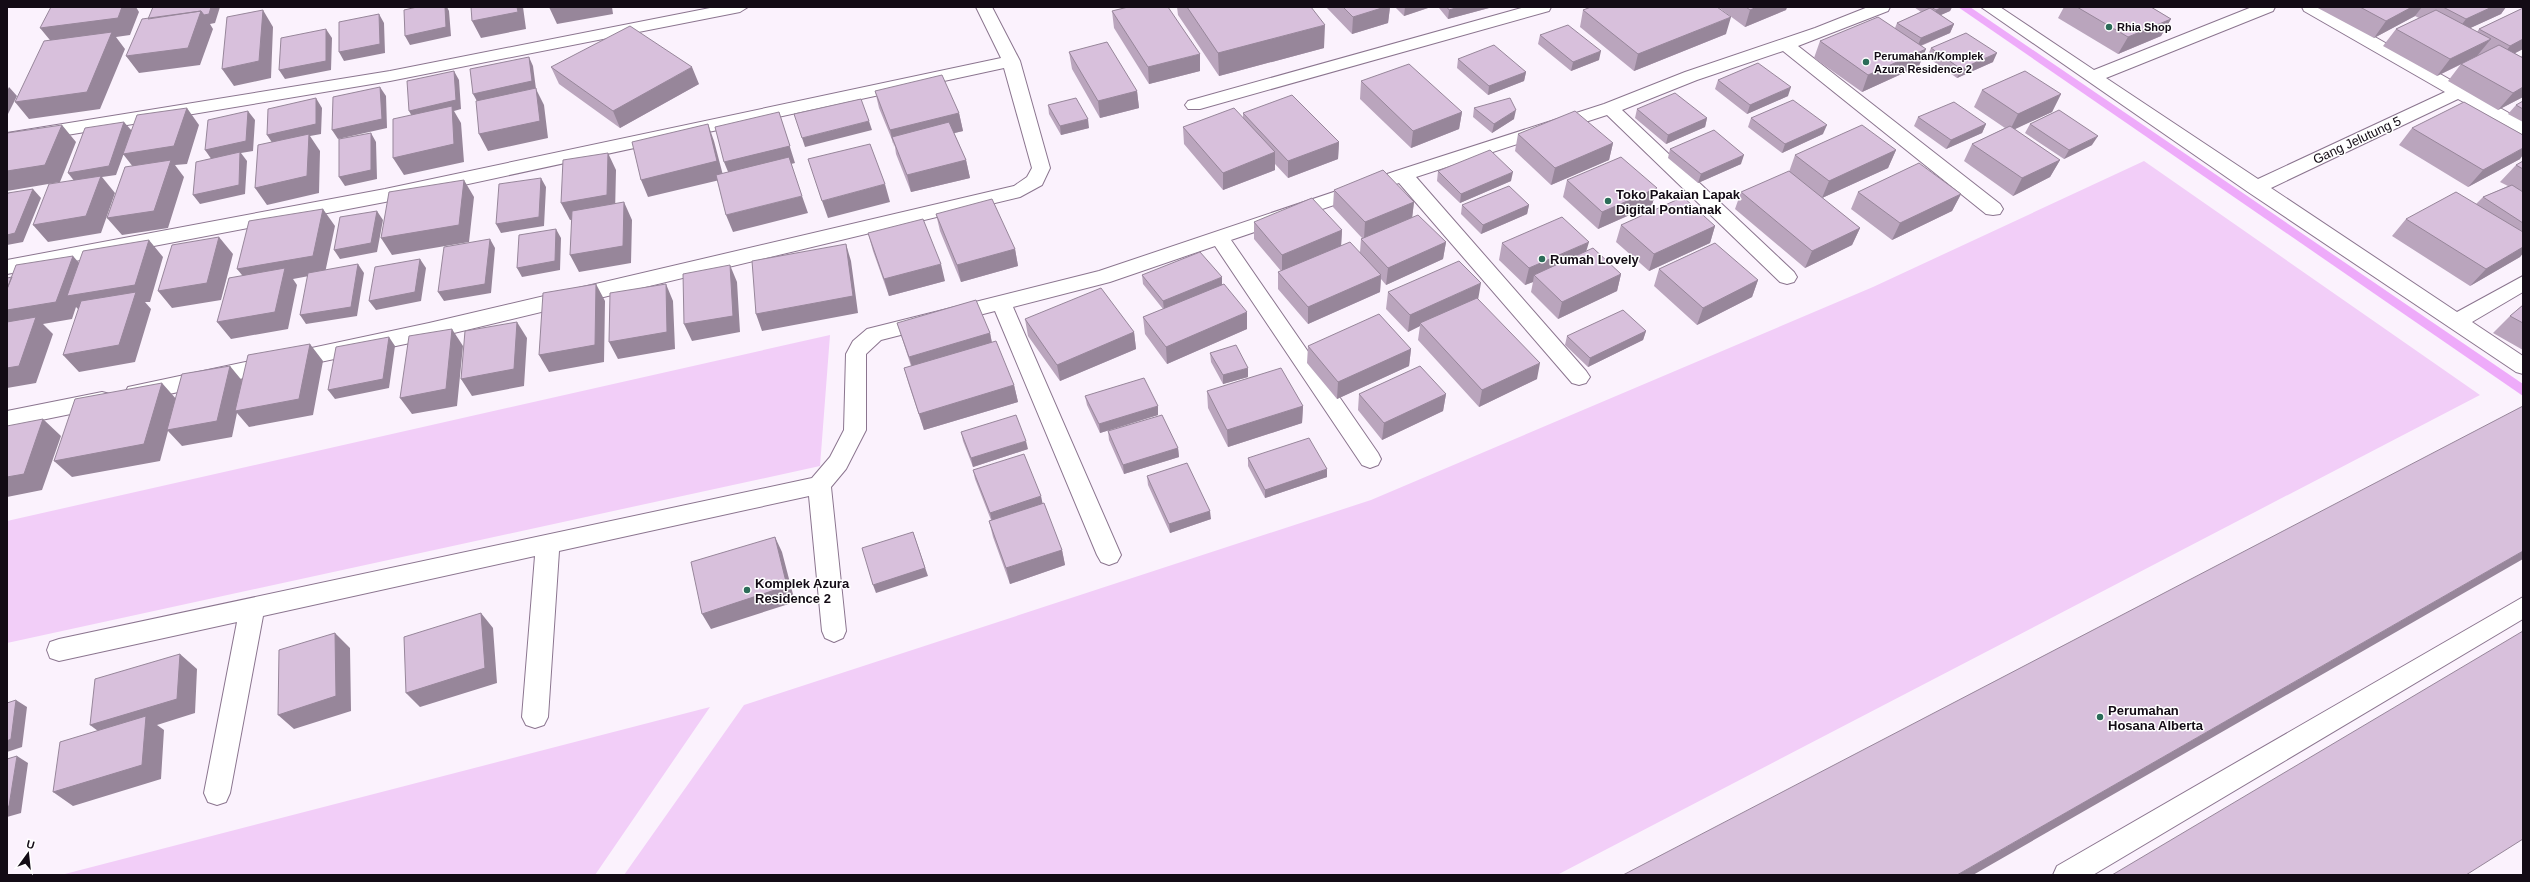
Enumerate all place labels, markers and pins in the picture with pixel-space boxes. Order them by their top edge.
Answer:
place label: Rhia Shop [2117,21,2172,33]
marker: Rhia Shop [2104,22,2114,32]
place label: Perumahan/Komplek Azura Residence 2 [1874,50,1984,75]
marker: Perumahan/Komplek Azura Residence 2 [1861,57,1871,67]
place label: Toko Pakaian Lapak Digital Pontianak [1616,187,1741,217]
marker: Toko Pakaian Lapak Digital Pontianak [1603,196,1613,206]
place label: Rumah Lovely [1550,252,1640,267]
marker: Rumah Lovely [1537,254,1547,264]
place label: Komplek Azura Residence 2 [755,576,850,606]
marker: Komplek Azura Residence 2 [742,585,752,595]
place label: Perumahan Hosana Alberta [2108,703,2204,733]
marker: Perumahan Hosana Alberta [2095,712,2105,722]

